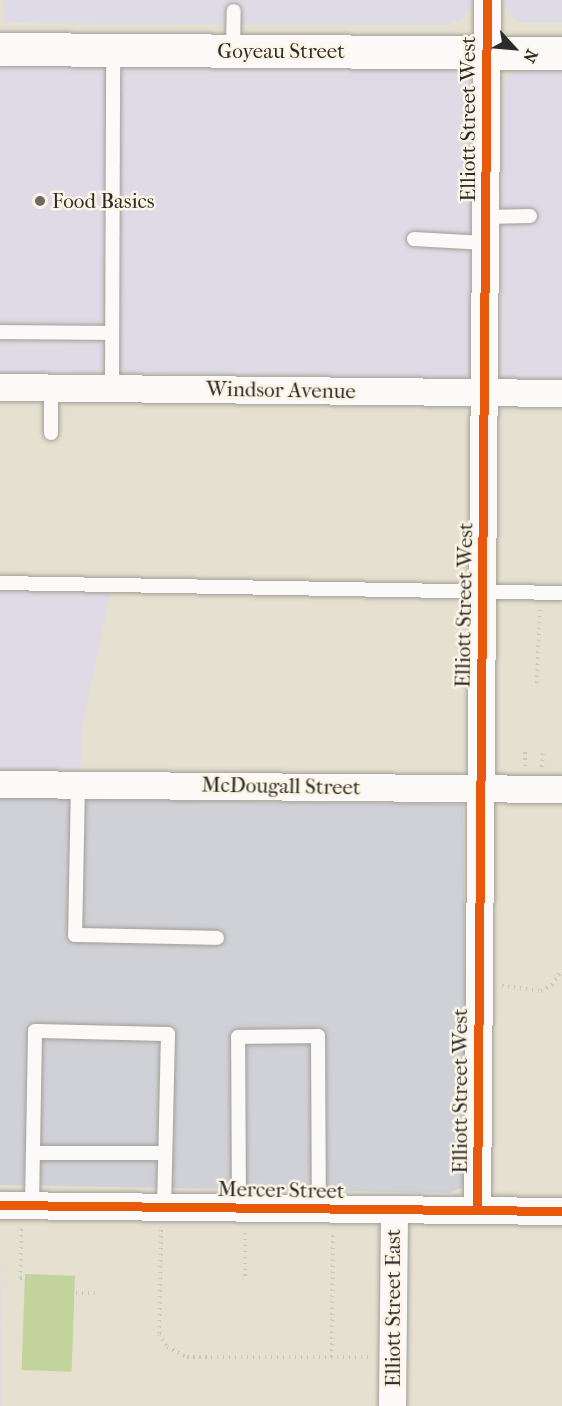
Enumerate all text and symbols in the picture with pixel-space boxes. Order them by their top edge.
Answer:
north arrow [484,18,544,78]
street label: Elliott Street West [455,36,481,202]
street label: Goyeau Street [217,38,345,64]
text: N [519,46,542,66]
place label: Food Basics [52,188,155,214]
marker: Food Basics [33,194,47,208]
street label: Windsor Avenue [206,376,356,404]
street label: Elliott Street West [450,522,478,688]
street label: McDougall Street [201,772,361,800]
street label: Elliott Street West [447,1008,473,1174]
street label: Mercer Street [217,1176,345,1204]
street label: Elliott Street East [380,1229,406,1387]

